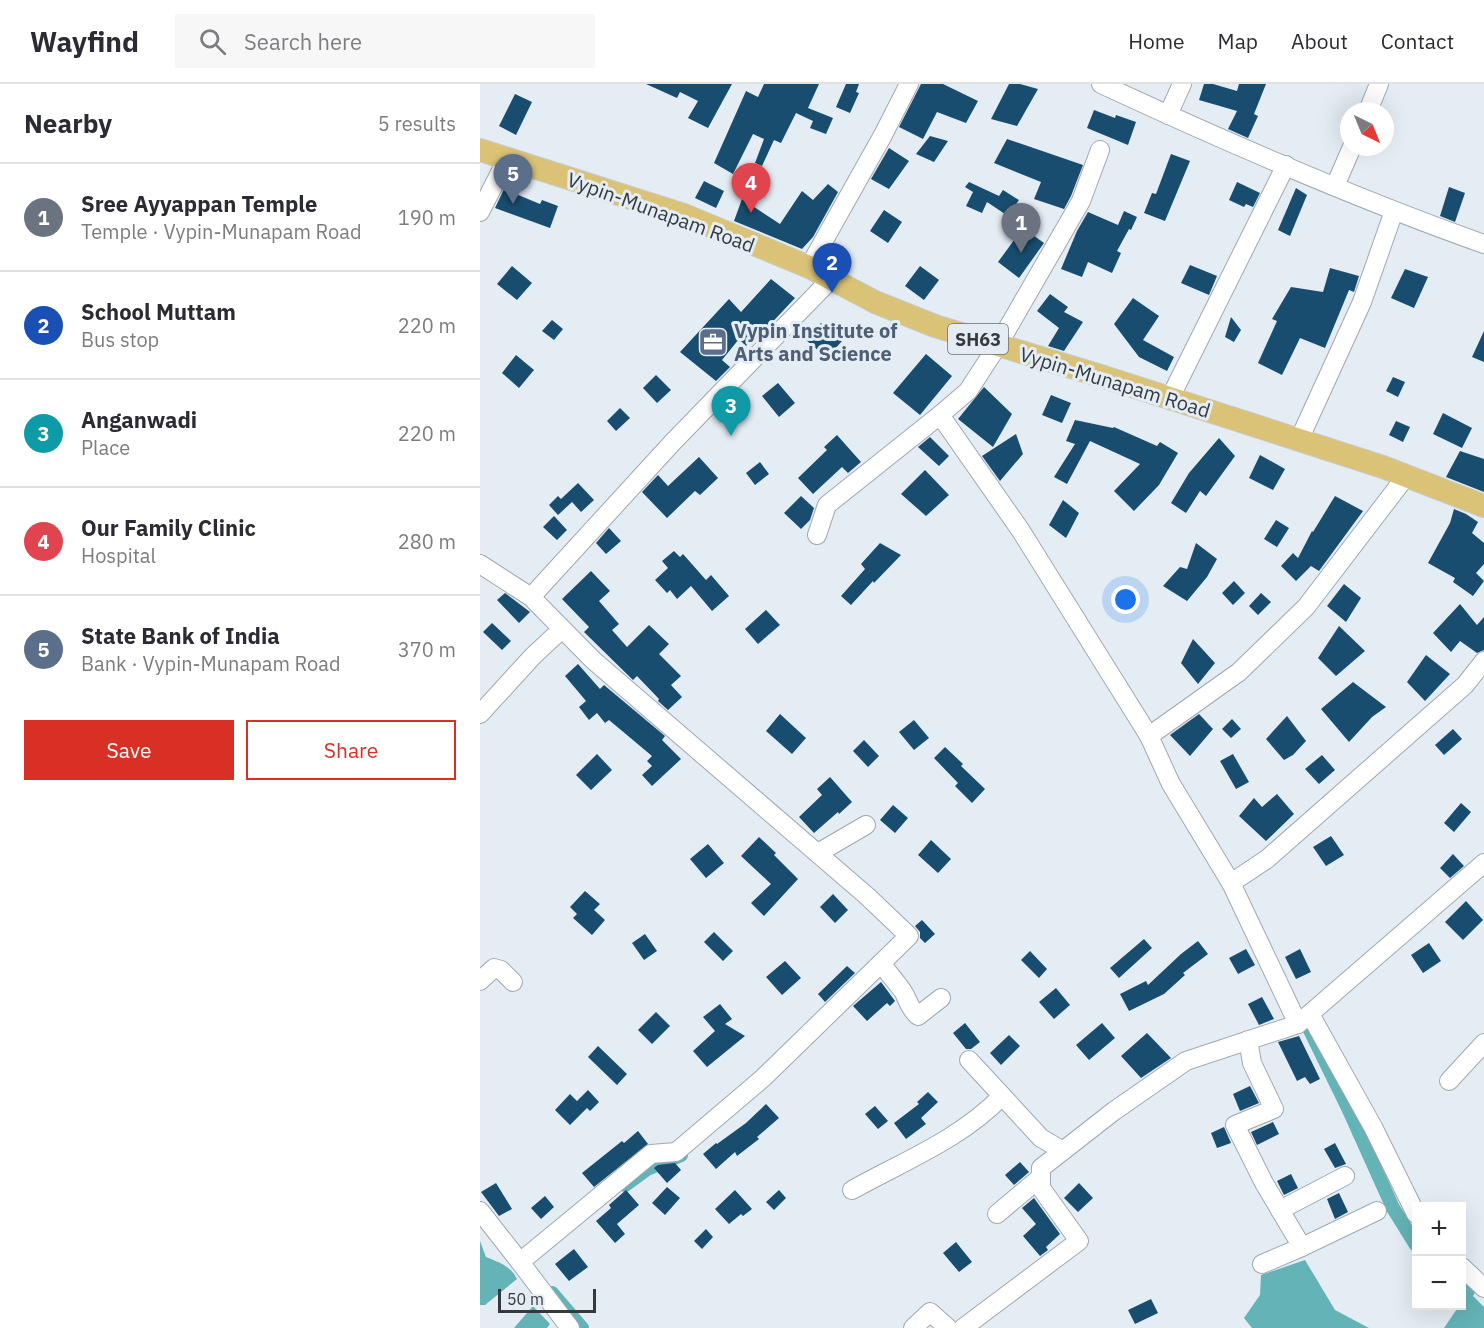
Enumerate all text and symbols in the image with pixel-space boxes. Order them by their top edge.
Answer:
search box [175,14,595,68]
text: Wayfind [30,23,139,60]
icon: search [196,25,229,58]
text: Search here [244,27,362,56]
text: Home [1128,27,1185,55]
text: Map [1218,27,1258,55]
text: About [1291,27,1348,55]
text: Contact [1381,27,1454,55]
north arrow [1340,102,1394,156]
text: Nearby [24,106,112,140]
text: 5 results [378,110,456,137]
pin: 5 [494,154,532,204]
pin: 4 [732,164,770,213]
street label: Vypin-Munapam Road [563,165,759,259]
text: Sree Ayyappan Temple [81,189,317,218]
text: 1 [38,204,50,231]
text: 190 m [398,204,456,231]
pin: 1 [1002,204,1040,253]
text: Temple · Vypin-Munapam Road [81,218,362,245]
pin: 2 [812,244,852,293]
text: School Muttam [81,297,236,326]
text: 2 [38,312,50,339]
text: 220 m [398,312,456,339]
place label: Vypin Institute of Arts and Science [734,317,897,367]
road number: SH63 [948,324,1008,354]
text: Bus stop [81,326,159,353]
office icon: Vypin Institute of Arts and Science [697,326,729,358]
street label: Vypin-Munapam Road [1016,340,1214,424]
pin: 3 [712,386,750,436]
text: Anganwadi [81,405,197,434]
text: 3 [38,420,50,447]
text: 220 m [398,420,456,447]
text: Place [81,434,130,461]
text: Our Family Clinic [81,513,256,542]
text: 4 [38,528,50,555]
text: 280 m [398,528,456,555]
text: Hospital [81,542,156,569]
your location [1111,585,1140,614]
text: State Bank of India [81,621,280,650]
text: 5 [38,636,50,663]
text: 370 m [398,636,456,663]
text: Bank · Vypin-Munapam Road [81,650,341,677]
button: Save [24,720,234,780]
button: Share [246,720,456,780]
map controls [1412,1202,1466,1310]
button: + [1412,1202,1466,1256]
button: − [1412,1256,1466,1310]
scale bar [498,1286,596,1314]
text: 50 m [507,1289,544,1309]

